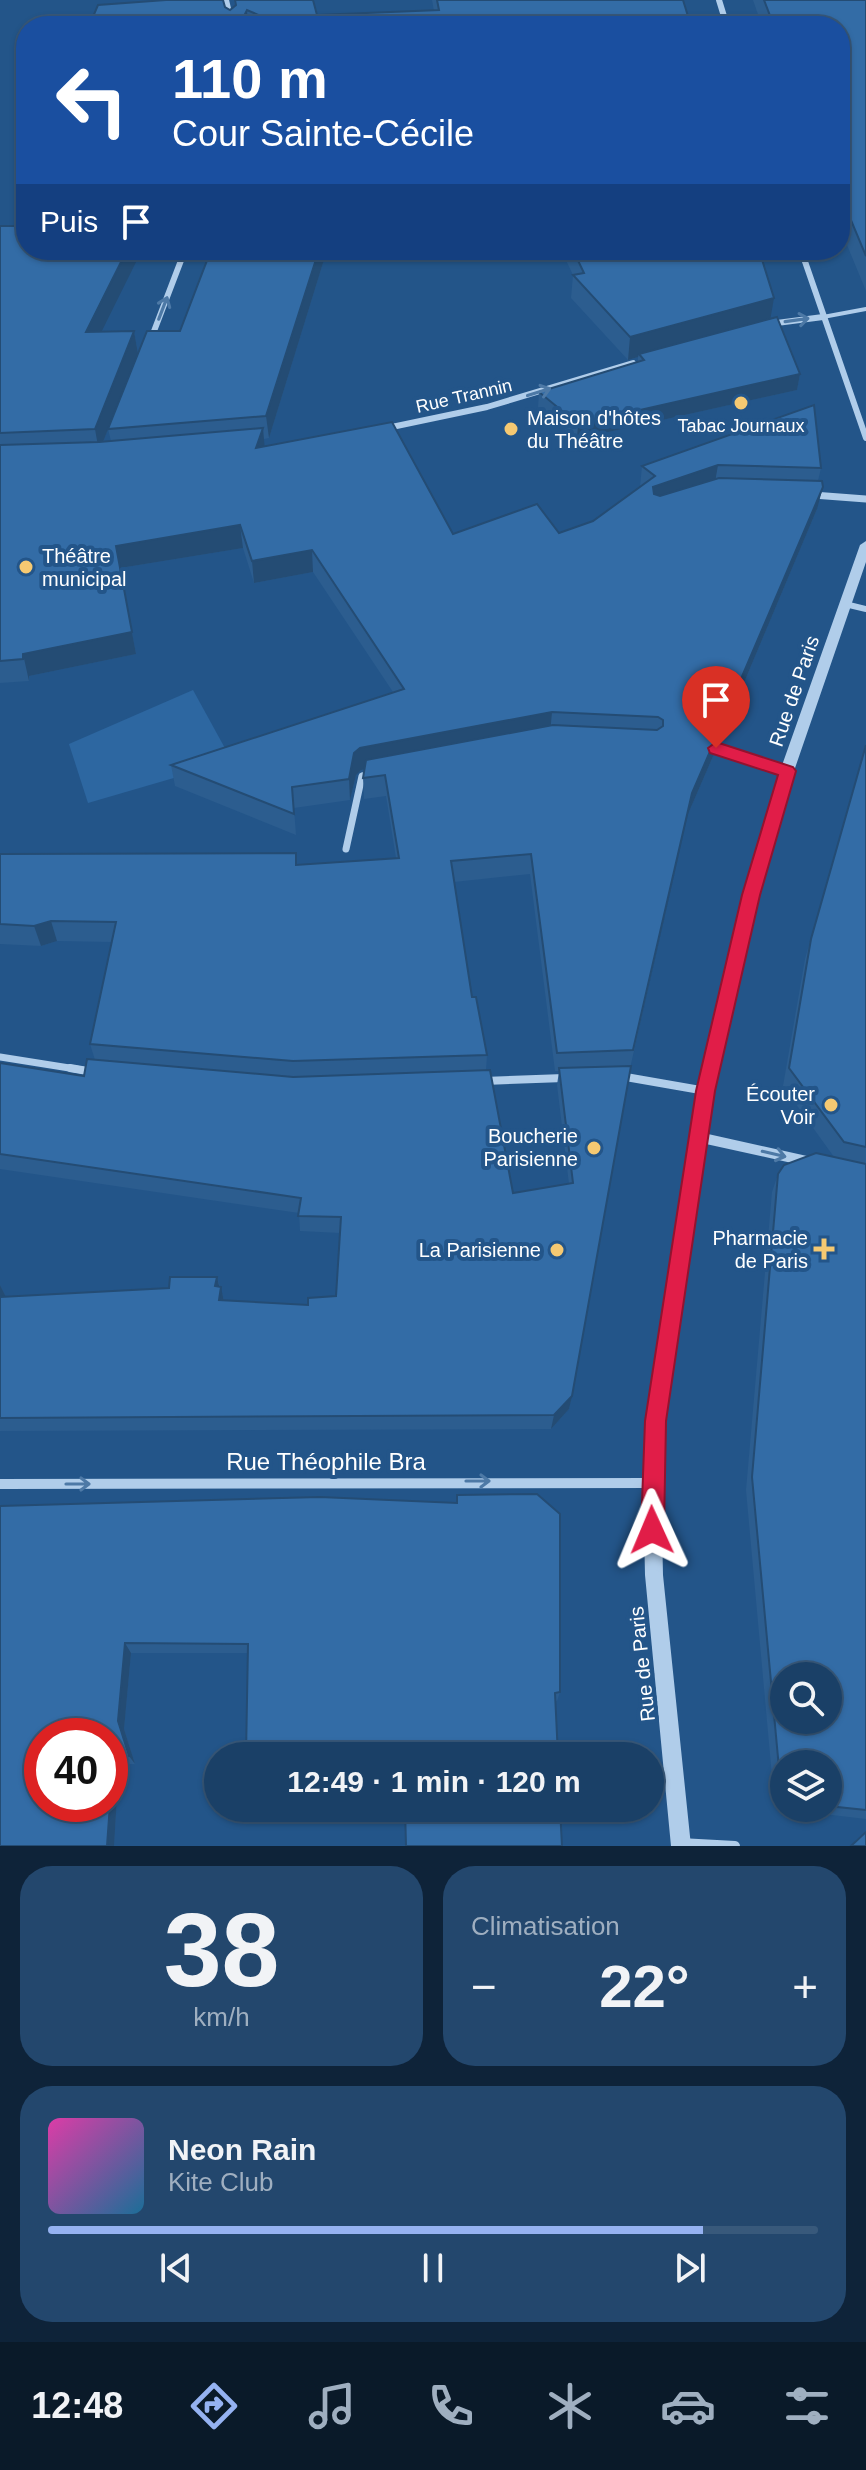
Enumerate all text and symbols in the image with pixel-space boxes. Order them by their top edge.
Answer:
text: 110 m [172,47,328,110]
icon: left [40,48,144,152]
text: Cour Sainte-Cécile [172,113,474,154]
icon: arrive [114,200,158,244]
text: Puis [40,205,98,238]
one-way arrow [157,296,171,321]
one-way arrow [784,312,809,327]
street label: Rue Trannin [414,375,514,417]
one-way arrow [525,384,551,399]
marker: Tabac Journaux [732,394,750,412]
place label: Maison d'hôtes du Théâtre [527,407,661,452]
place label: Tabac Journaux [677,416,805,436]
marker: Maison d'hôtes du Théâtre [502,420,520,438]
place label: Théâtre municipal [42,545,126,590]
marker: Théâtre municipal [17,558,35,576]
street label: Rue de Paris [765,633,823,749]
pin [682,666,750,748]
icon: arrive [694,678,738,722]
place label: Écouter Voir [746,1083,815,1128]
marker: Écouter Voir [822,1096,840,1114]
place label: Boucherie Parisienne [483,1125,578,1170]
marker: Boucherie Parisienne [585,1139,603,1157]
one-way arrow [761,1147,787,1162]
place label: Pharmacie de Paris [712,1227,808,1272]
place label: La Parisienne [419,1239,541,1261]
marker: Pharmacie de Paris [815,1240,833,1258]
marker: La Parisienne [548,1241,566,1259]
street label: Rue Théophile Bra [226,1448,426,1475]
one-way arrow [464,1473,491,1489]
one-way arrow [64,1476,91,1492]
position arrow [610,1488,694,1572]
street label: Rue de Paris [625,1605,659,1723]
map controls [770,1662,842,1822]
button: search [770,1662,842,1734]
speed limit sign: 40 [24,1718,128,1822]
button: layers [770,1750,842,1822]
text: 12:49 · 1 min · 120 m [287,1765,581,1798]
text: 38 [164,1892,279,2008]
text: Climatisation [471,1911,620,1941]
text: 22° [599,1953,690,2020]
text: − [471,1962,497,2011]
text: + [792,1962,818,2011]
text: km/h [193,2002,250,2032]
text: Neon Rain [168,2133,316,2166]
text: Kite Club [168,2167,274,2197]
icon: previous [154,2246,198,2290]
icon: pause [411,2246,455,2290]
icon: next [668,2246,712,2290]
icon: directions [186,2378,242,2434]
icon: music [304,2378,360,2434]
icon: phone [423,2378,479,2434]
icon: climate [542,2378,598,2434]
icon: car [660,2378,716,2434]
icon: filters [779,2378,835,2434]
text: 12:48 [31,2385,123,2426]

